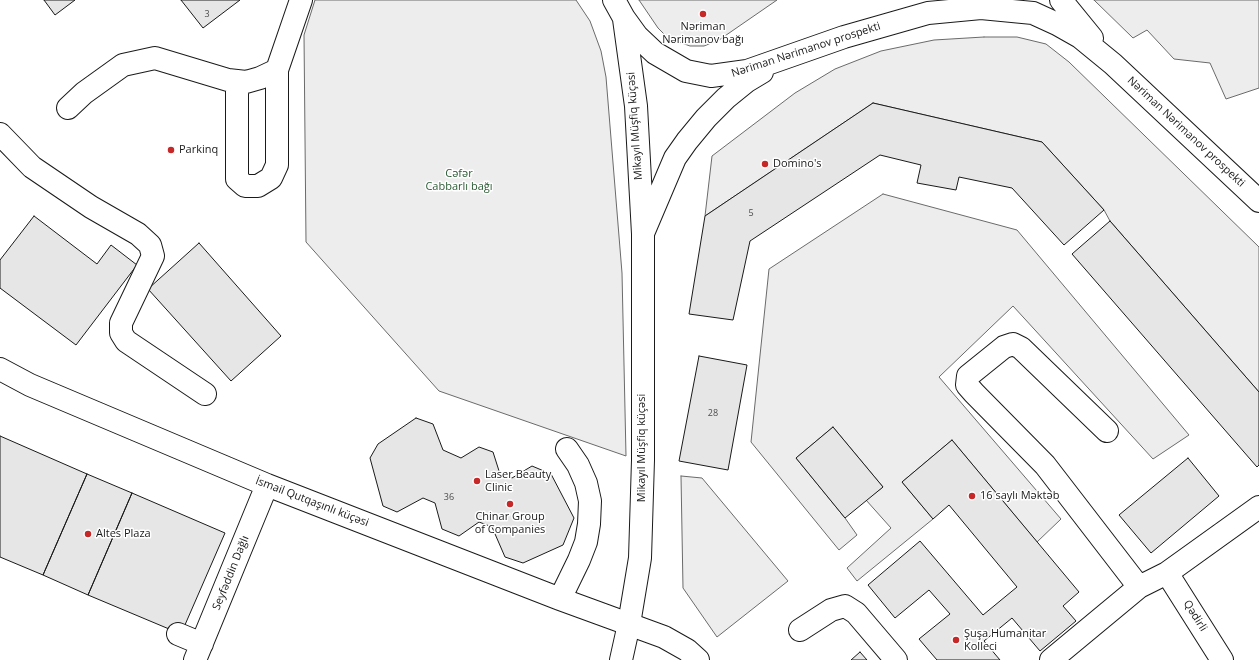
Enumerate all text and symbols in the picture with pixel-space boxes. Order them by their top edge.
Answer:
house number: 3 [204,9,210,19]
marker: Nəriman Nərimanov bağı [698,9,708,19]
place label: Nəriman Nərimanov bağı [662,20,744,46]
street label: Nəriman Nərimanov prospekti [730,20,882,80]
street label: Mikayıl Müşfiq küçəsi [625,71,645,181]
street label: Nəriman Nərimanov prospekti [1125,74,1247,190]
place label: Parkinq [179,143,218,157]
marker: Parkinq [166,145,176,155]
place label: Domino's [773,157,822,171]
marker: Domino's [760,159,770,169]
park label: Cəfər Cabbarlı bağı [425,167,493,193]
house number: 5 [748,208,754,218]
street label: Mikayıl Müşfiq küçəsi [635,394,649,502]
house number: 28 [708,408,718,418]
place label: Laser Beauty Clinic [485,468,551,494]
street label: İsmail Qutqaşınlı küçəsi [254,474,370,530]
marker: Laser Beauty Clinic [472,476,482,486]
place label: 16 saylı Məktəb [980,489,1059,503]
marker: 16 saylı Məktəb [967,491,977,501]
house number: 36 [444,492,454,502]
marker: Chinar Group of Companies [505,499,515,509]
place label: Chinar Group of Companies [475,510,545,536]
place label: Altes Plaza [96,527,151,541]
marker: Altes Plaza [83,529,93,539]
street label: Seyfəddin Dağlı [210,534,252,612]
street label: Qədirli [1180,598,1210,634]
place label: Şuşa Humanitar Kolleci [964,627,1046,653]
marker: Şuşa Humanitar Kolleci [951,635,961,645]

